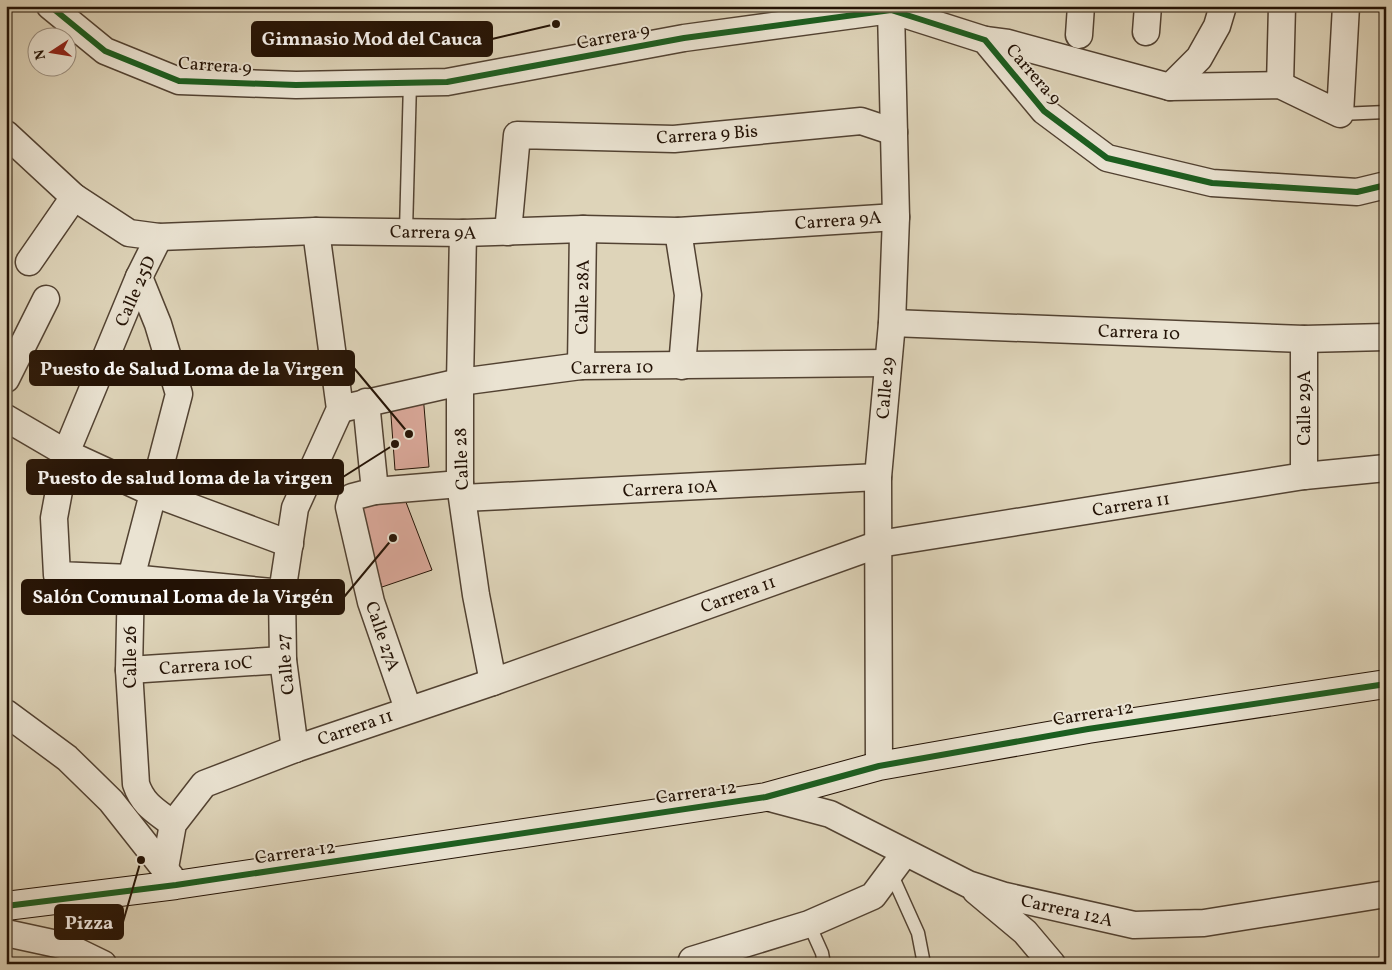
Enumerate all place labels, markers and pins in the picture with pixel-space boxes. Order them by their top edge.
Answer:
callout: Gimnasio Mod del Cauca [252,22,492,56]
callout: Puesto de Salud Loma de la Virgen [30,351,354,385]
callout: Puesto de salud loma de la virgen [27,460,343,494]
callout: Salón Comunal Loma de la Virgén [22,580,344,614]
callout: Pizza [55,905,123,939]

